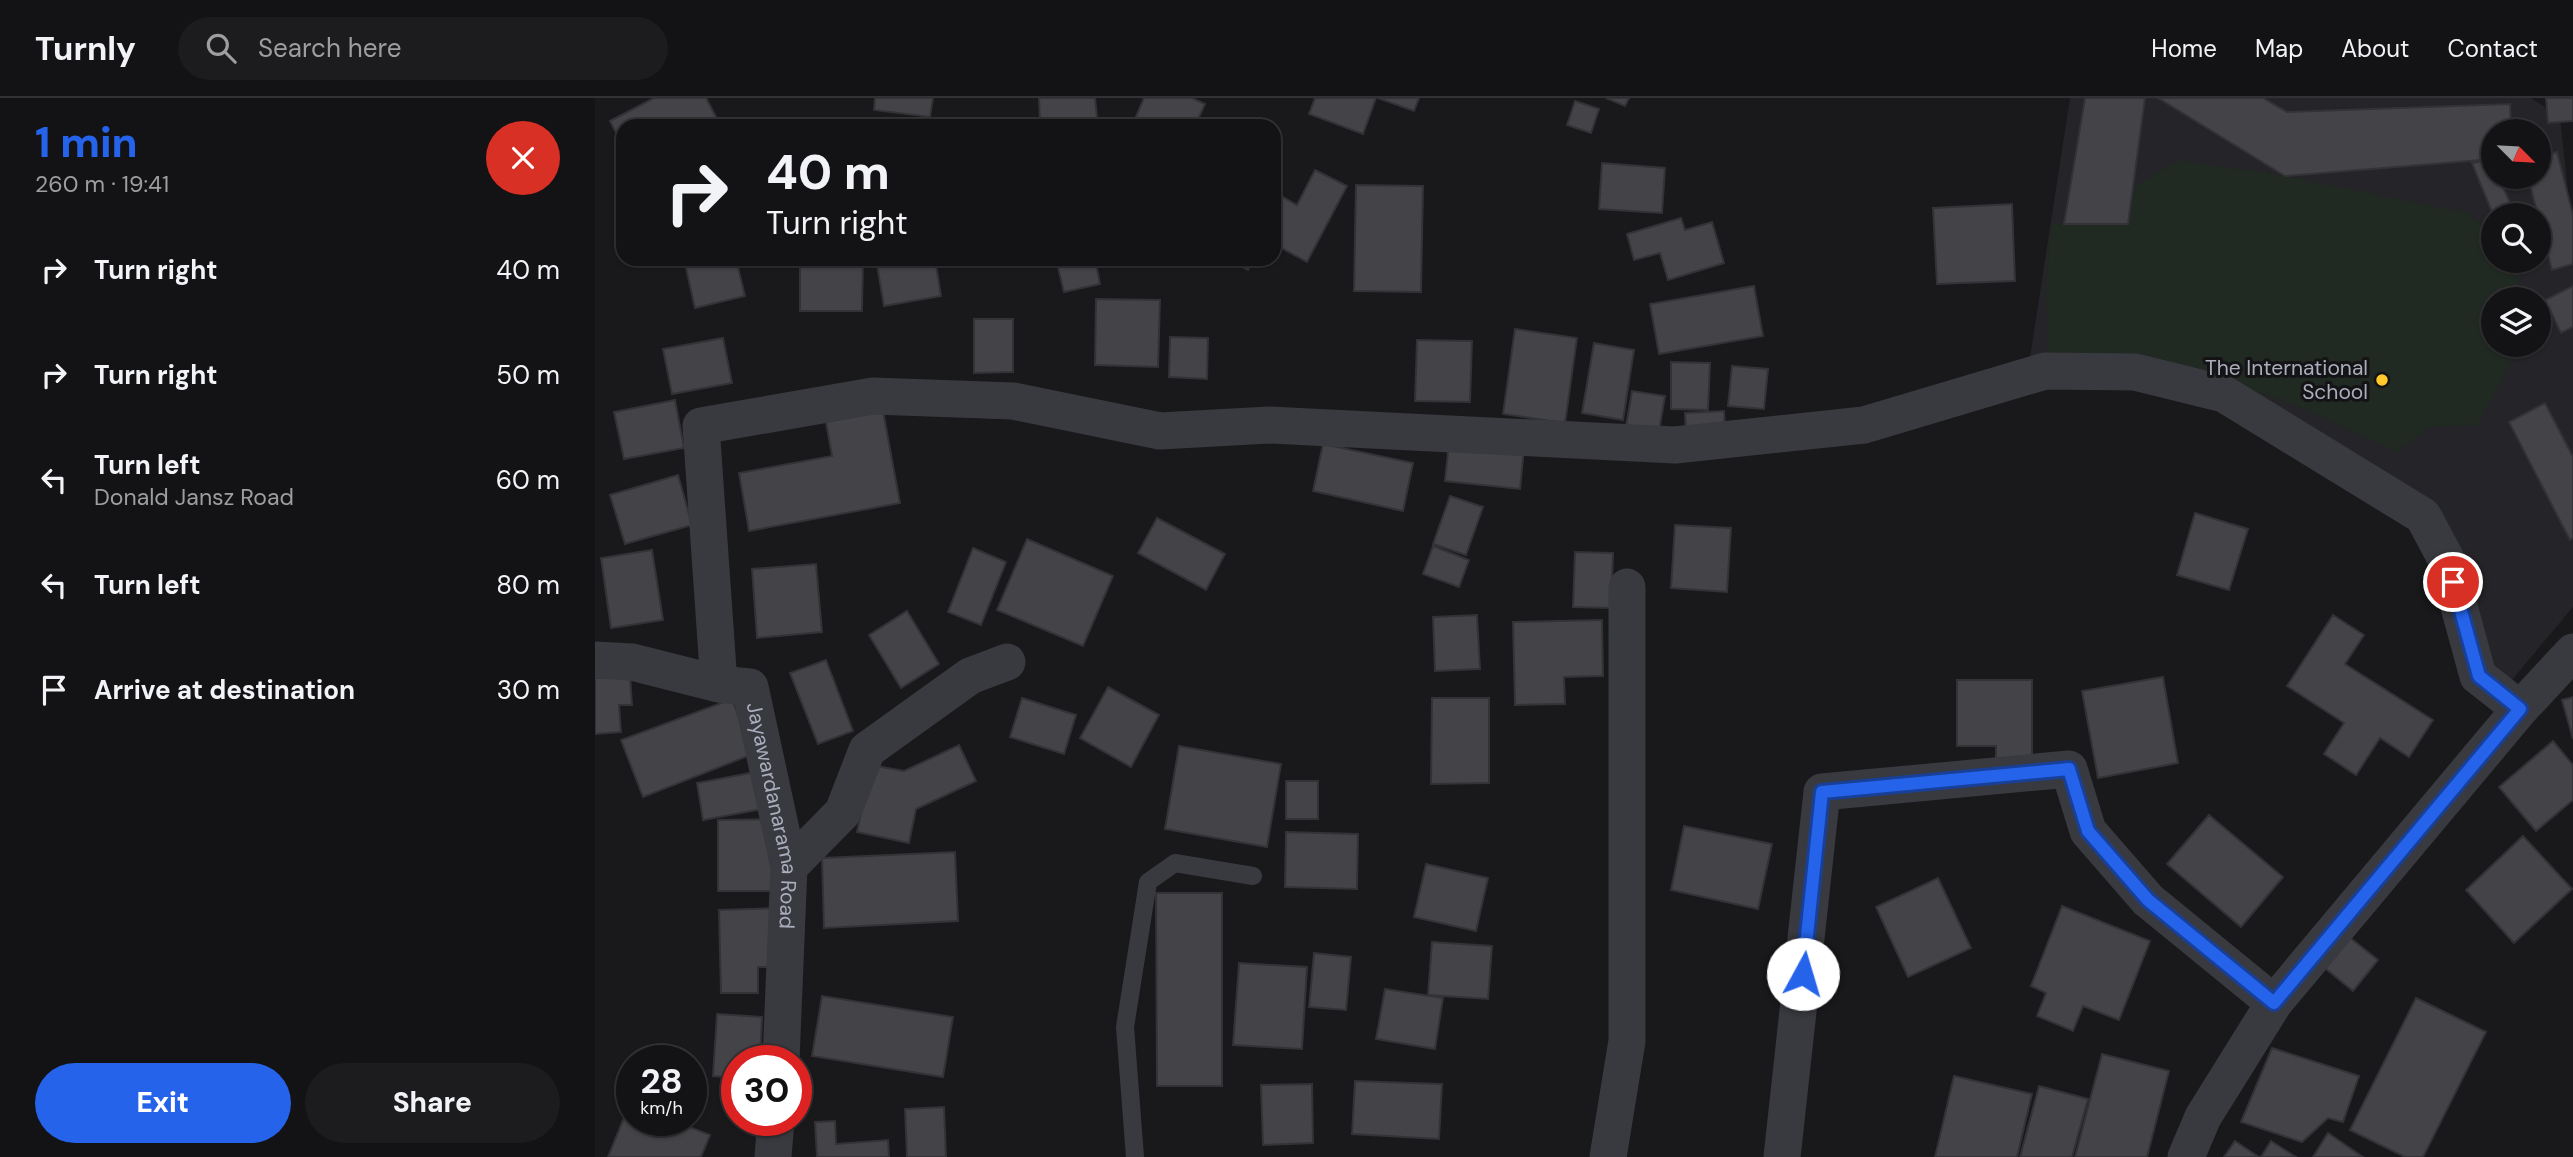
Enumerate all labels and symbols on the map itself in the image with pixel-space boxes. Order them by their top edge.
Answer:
north arrow [2481,119,2551,189]
place label: The International School [2205,354,2368,406]
marker: The International School [2374,372,2390,388]
pin [2423,552,2483,612]
street label: Jayawardanarama Road [740,700,803,930]
position arrow [1766,937,1840,1011]
speed limit sign: 30 [721,1045,812,1136]

